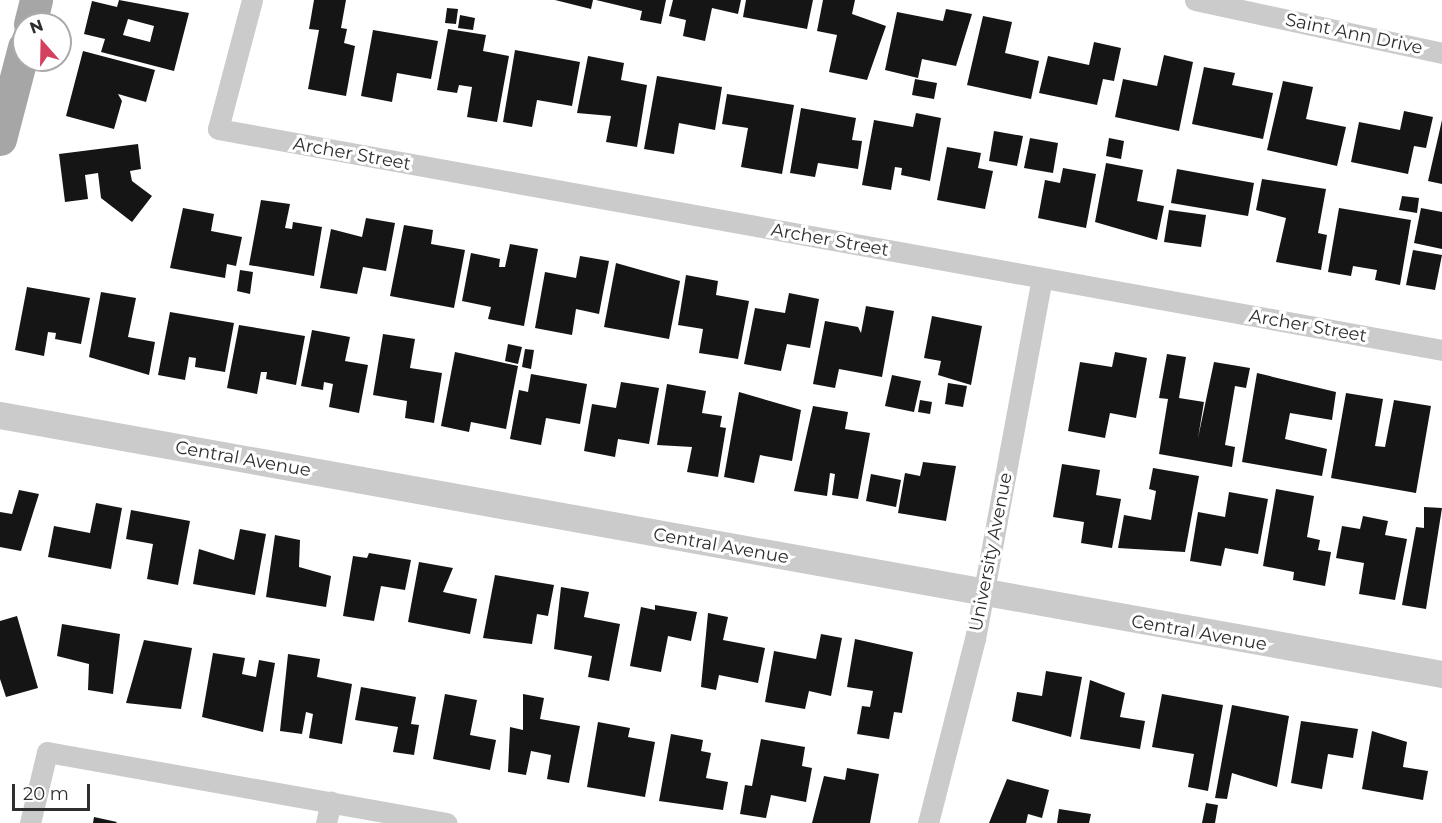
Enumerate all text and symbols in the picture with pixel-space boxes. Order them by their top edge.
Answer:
street label: Saint Ann Drive [1283,9,1425,59]
north arrow [12,12,72,72]
text: N [27,15,46,38]
street label: Archer Street [291,133,413,175]
street label: Archer Street [769,219,891,261]
street label: Archer Street [1247,305,1369,347]
street label: Central Avenue [174,436,312,482]
street label: University Avenue [965,471,1017,633]
street label: Central Avenue [652,523,790,569]
street label: Central Avenue [1130,610,1268,656]
scale bar [15,772,93,810]
text: 20 m [23,783,69,805]

